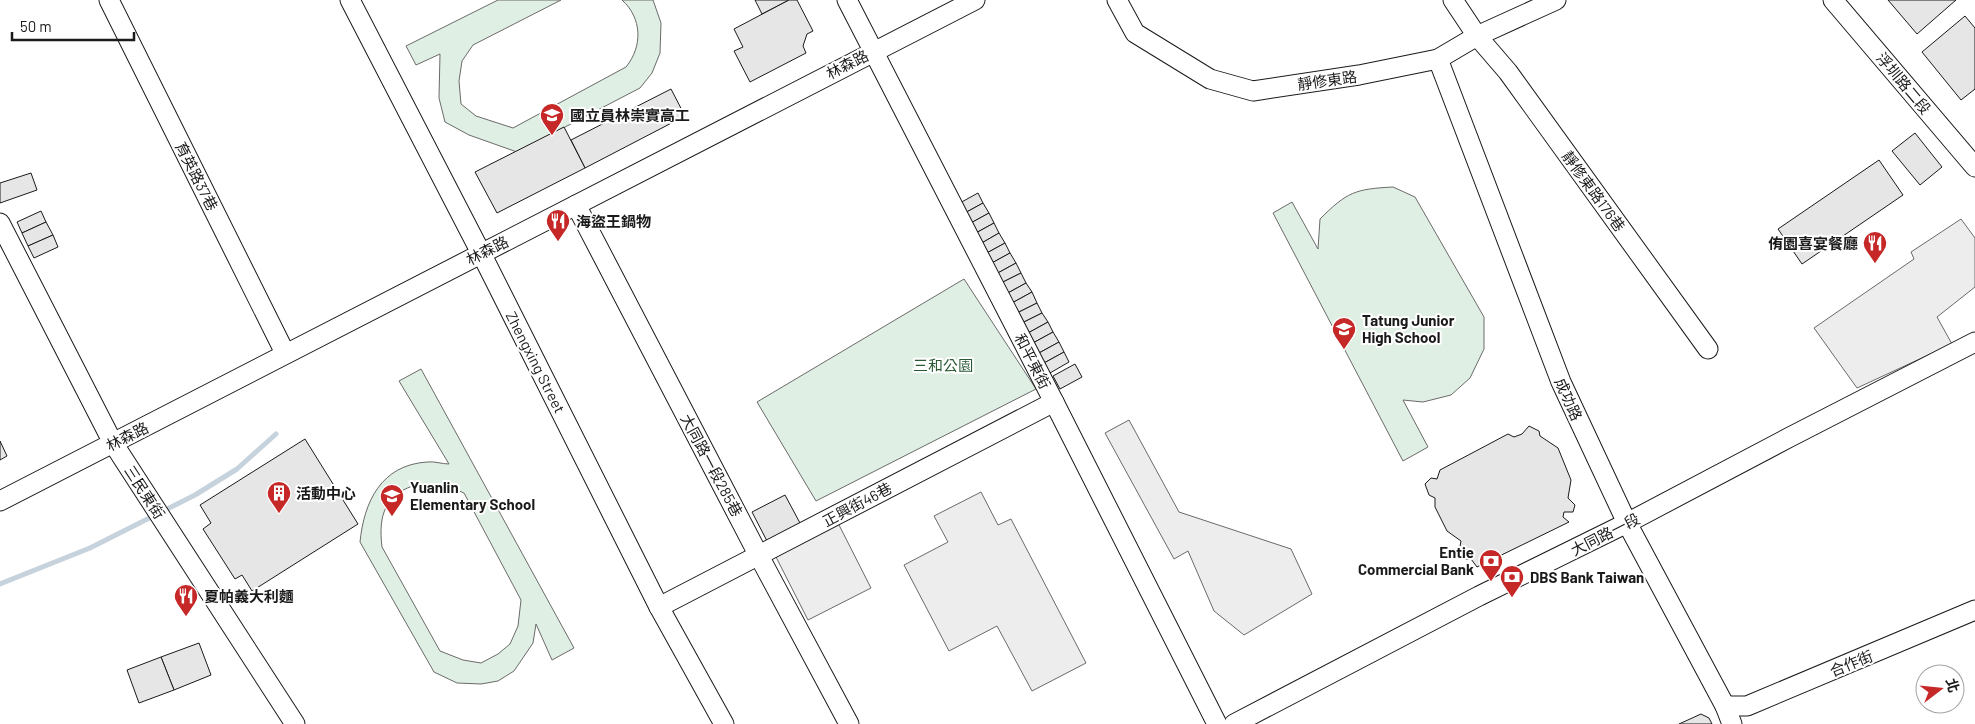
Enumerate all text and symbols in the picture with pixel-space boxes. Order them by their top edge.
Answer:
scale bar [12,10,135,42]
text: 50 m [20,17,52,35]
street label: 林森路 [823,46,871,82]
street label: 浮圳路二段 [1873,48,1935,118]
street label: 靜修東路 [1296,67,1358,93]
school or university icon: 國立員林崇實高工 [539,102,565,136]
place label: 國立員林崇實高工 [570,106,690,124]
street label: 育英路37巷 [172,139,222,213]
street label: 靜修東路176巷 [1559,147,1629,235]
restaurant icon: 海盜王鍋物 [545,208,571,242]
place label: 海盜王鍋物 [576,212,651,230]
restaurant icon: 侑園喜宴餐廳 [1862,230,1888,264]
street label: 林森路 [463,232,511,268]
place label: 侑園喜宴餐廳 [1768,234,1858,252]
street label: Zhengxing Street [503,308,569,416]
place label: Tatung Junior High School [1362,311,1455,346]
school or university icon: Tatung Junior High School [1331,316,1357,350]
street label: 和平東街 [1011,330,1055,392]
park label: 三和公園 [913,356,973,374]
street label: 成功路 [1552,375,1586,423]
street label: 大同路一段285巷 [677,411,747,519]
street label: 林森路 [103,418,151,454]
street label: 三民東街 [121,462,169,522]
place label: Yuanlin Elementary School [410,478,535,513]
street label: 正興街46巷 [819,478,895,530]
building icon: 活動中心 [266,480,292,514]
school or university icon: Yuanlin Elementary School [379,483,405,517]
place label: 活動中心 [296,484,356,502]
street label: 大同路一段 [1567,509,1643,559]
place label: Entie Commercial Bank [1358,543,1474,578]
bank icon: Entie Commercial Bank [1478,548,1504,582]
bank icon: DBS Bank Taiwan [1499,564,1525,598]
place label: DBS Bank Taiwan [1530,568,1644,586]
restaurant icon: 夏帕義大利麵 [173,583,199,617]
place label: 夏帕義大利麵 [204,587,294,605]
street label: 合作街 [1827,646,1875,680]
north arrow [1915,664,1965,714]
text: 北 [1943,676,1963,694]

